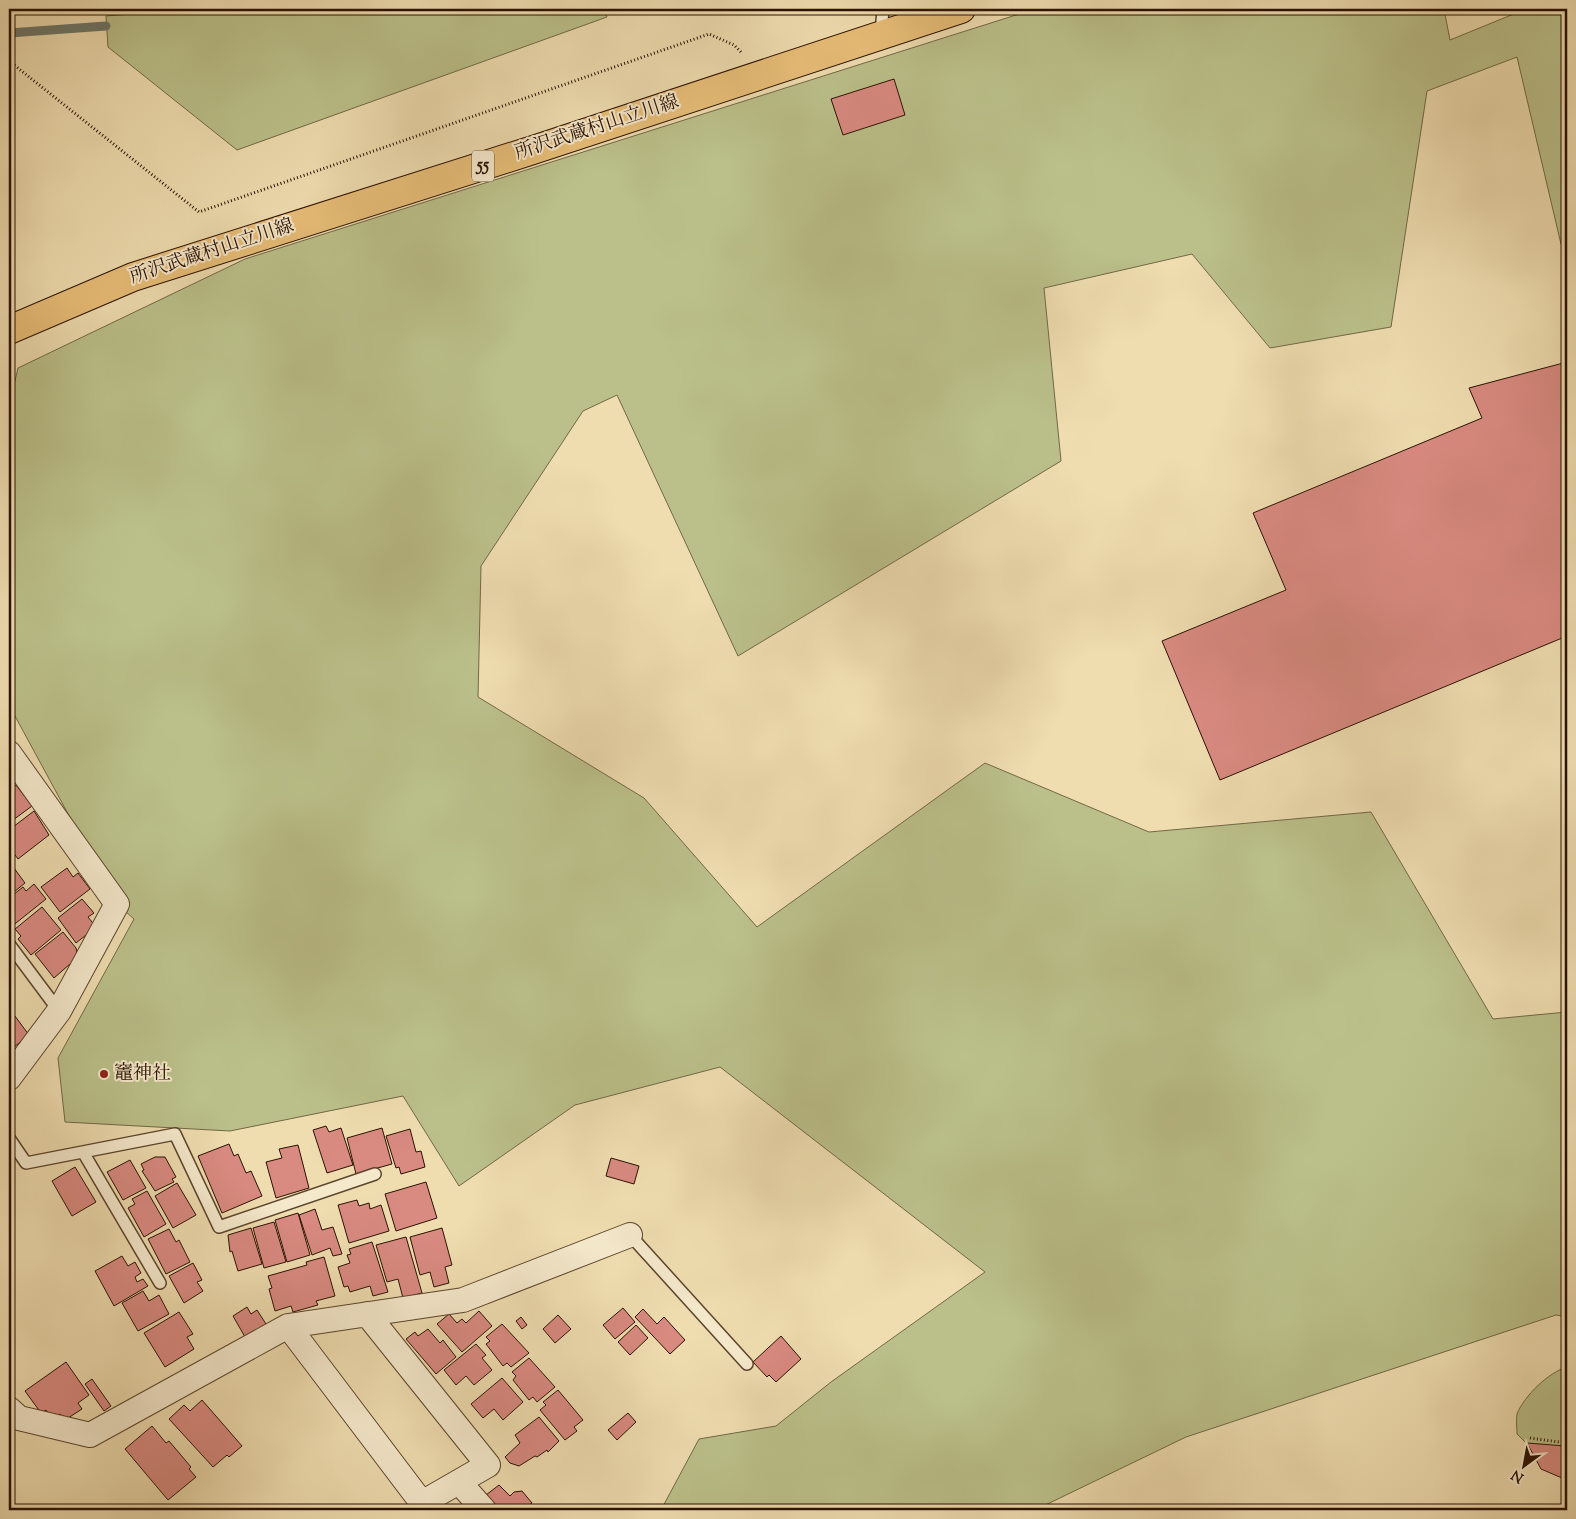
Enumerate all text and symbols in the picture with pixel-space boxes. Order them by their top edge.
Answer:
street label: 所沢武蔵村山立川線 [512,89,682,167]
road number: 55 [472,150,494,182]
street label: 所沢武蔵村山立川線 [127,213,297,291]
place label: 竈神社 [114,1061,171,1088]
marker: 竈神社 [98,1068,110,1080]
north arrow [1498,1442,1548,1492]
text: N [1508,1464,1528,1487]

